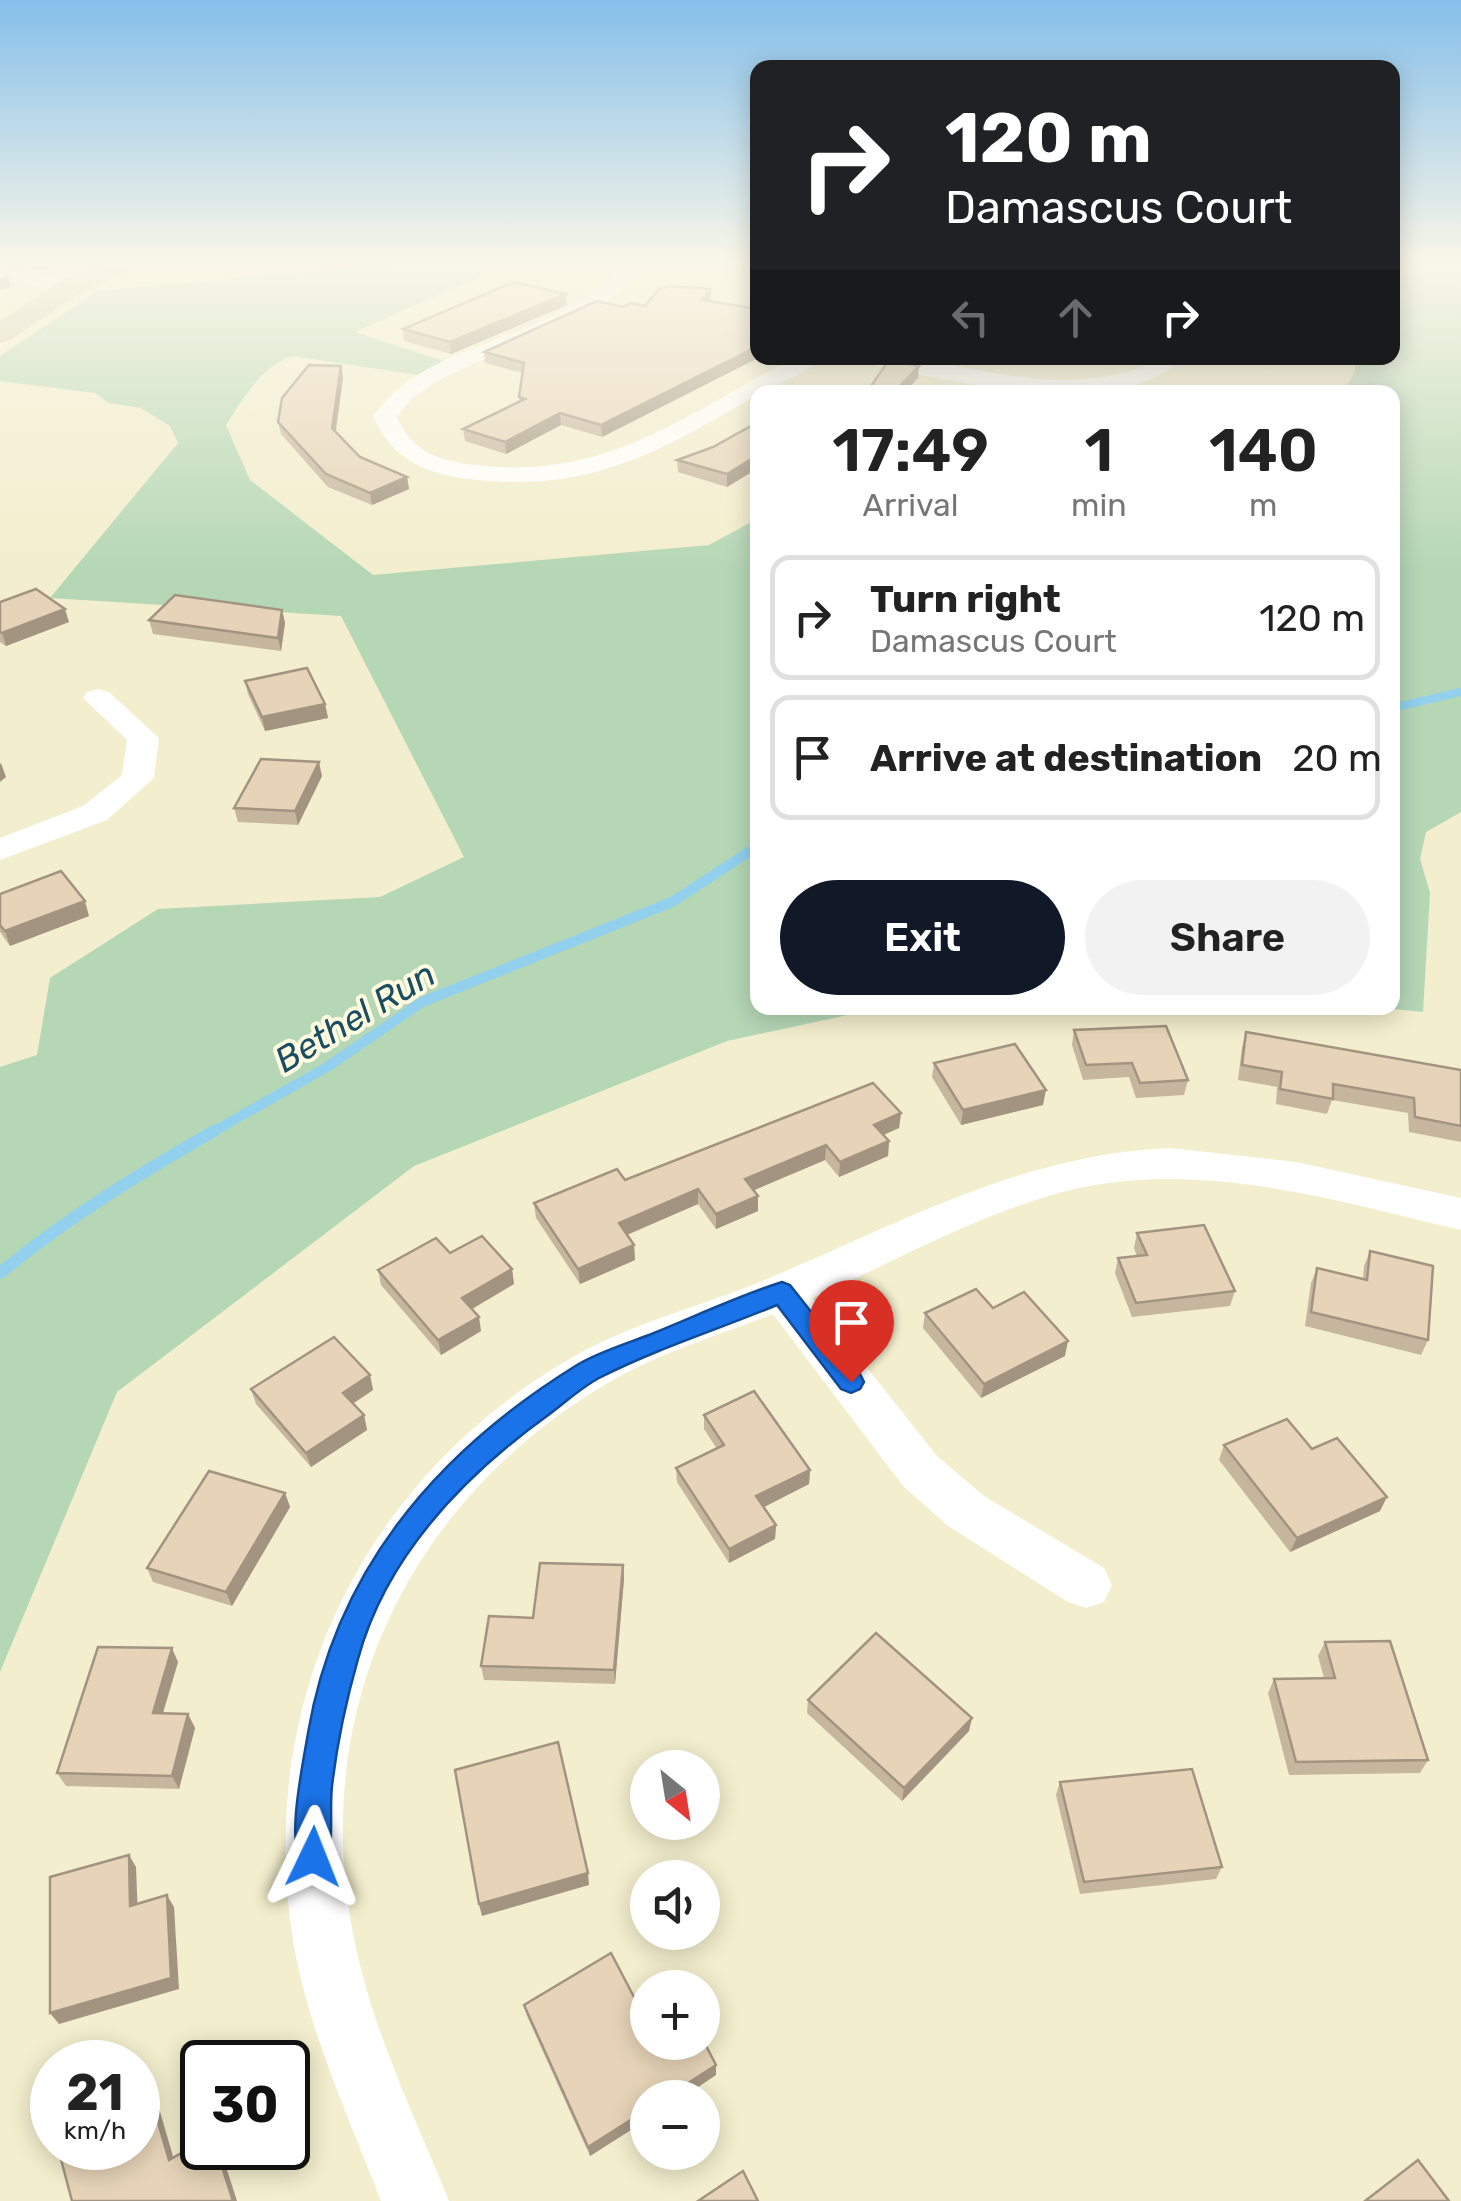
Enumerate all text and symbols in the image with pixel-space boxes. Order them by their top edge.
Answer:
text: 120 m [945,97,1152,180]
icon: right [780,100,910,230]
text: Damascus Court [945,181,1292,234]
icon: left [943,290,998,345]
icon: ahead [1048,290,1103,345]
icon: right [1153,290,1208,345]
text: 17:49 [832,415,989,486]
text: 1 [1085,415,1113,486]
text: 140 [1209,415,1318,486]
text: Arrival [863,486,959,524]
text: min [1071,486,1127,524]
text: m [1249,486,1278,524]
text: Turn right [870,576,1061,622]
icon: right [785,590,840,645]
text: 120 m [1259,595,1365,641]
text: Damascus Court [870,622,1117,660]
icon: arrive [785,730,840,785]
text: Arrive at destination [870,735,1262,781]
text: 20 m [1292,735,1382,781]
button: Exit [780,880,1065,995]
button: Share [1085,880,1370,995]
water label: Bethel Run [267,953,443,1081]
pin [809,1280,894,1383]
icon: arrive [824,1295,879,1350]
north arrow [630,1750,720,1840]
map controls [630,1750,720,2170]
position arrow [261,1805,365,1909]
button: sound [630,1860,720,1950]
button: + [630,1970,720,2060]
speed limit sign: 30 [180,2040,310,2170]
text: 21 [66,2063,124,2123]
button: − [630,2080,720,2170]
text: km/h [64,2116,126,2145]

